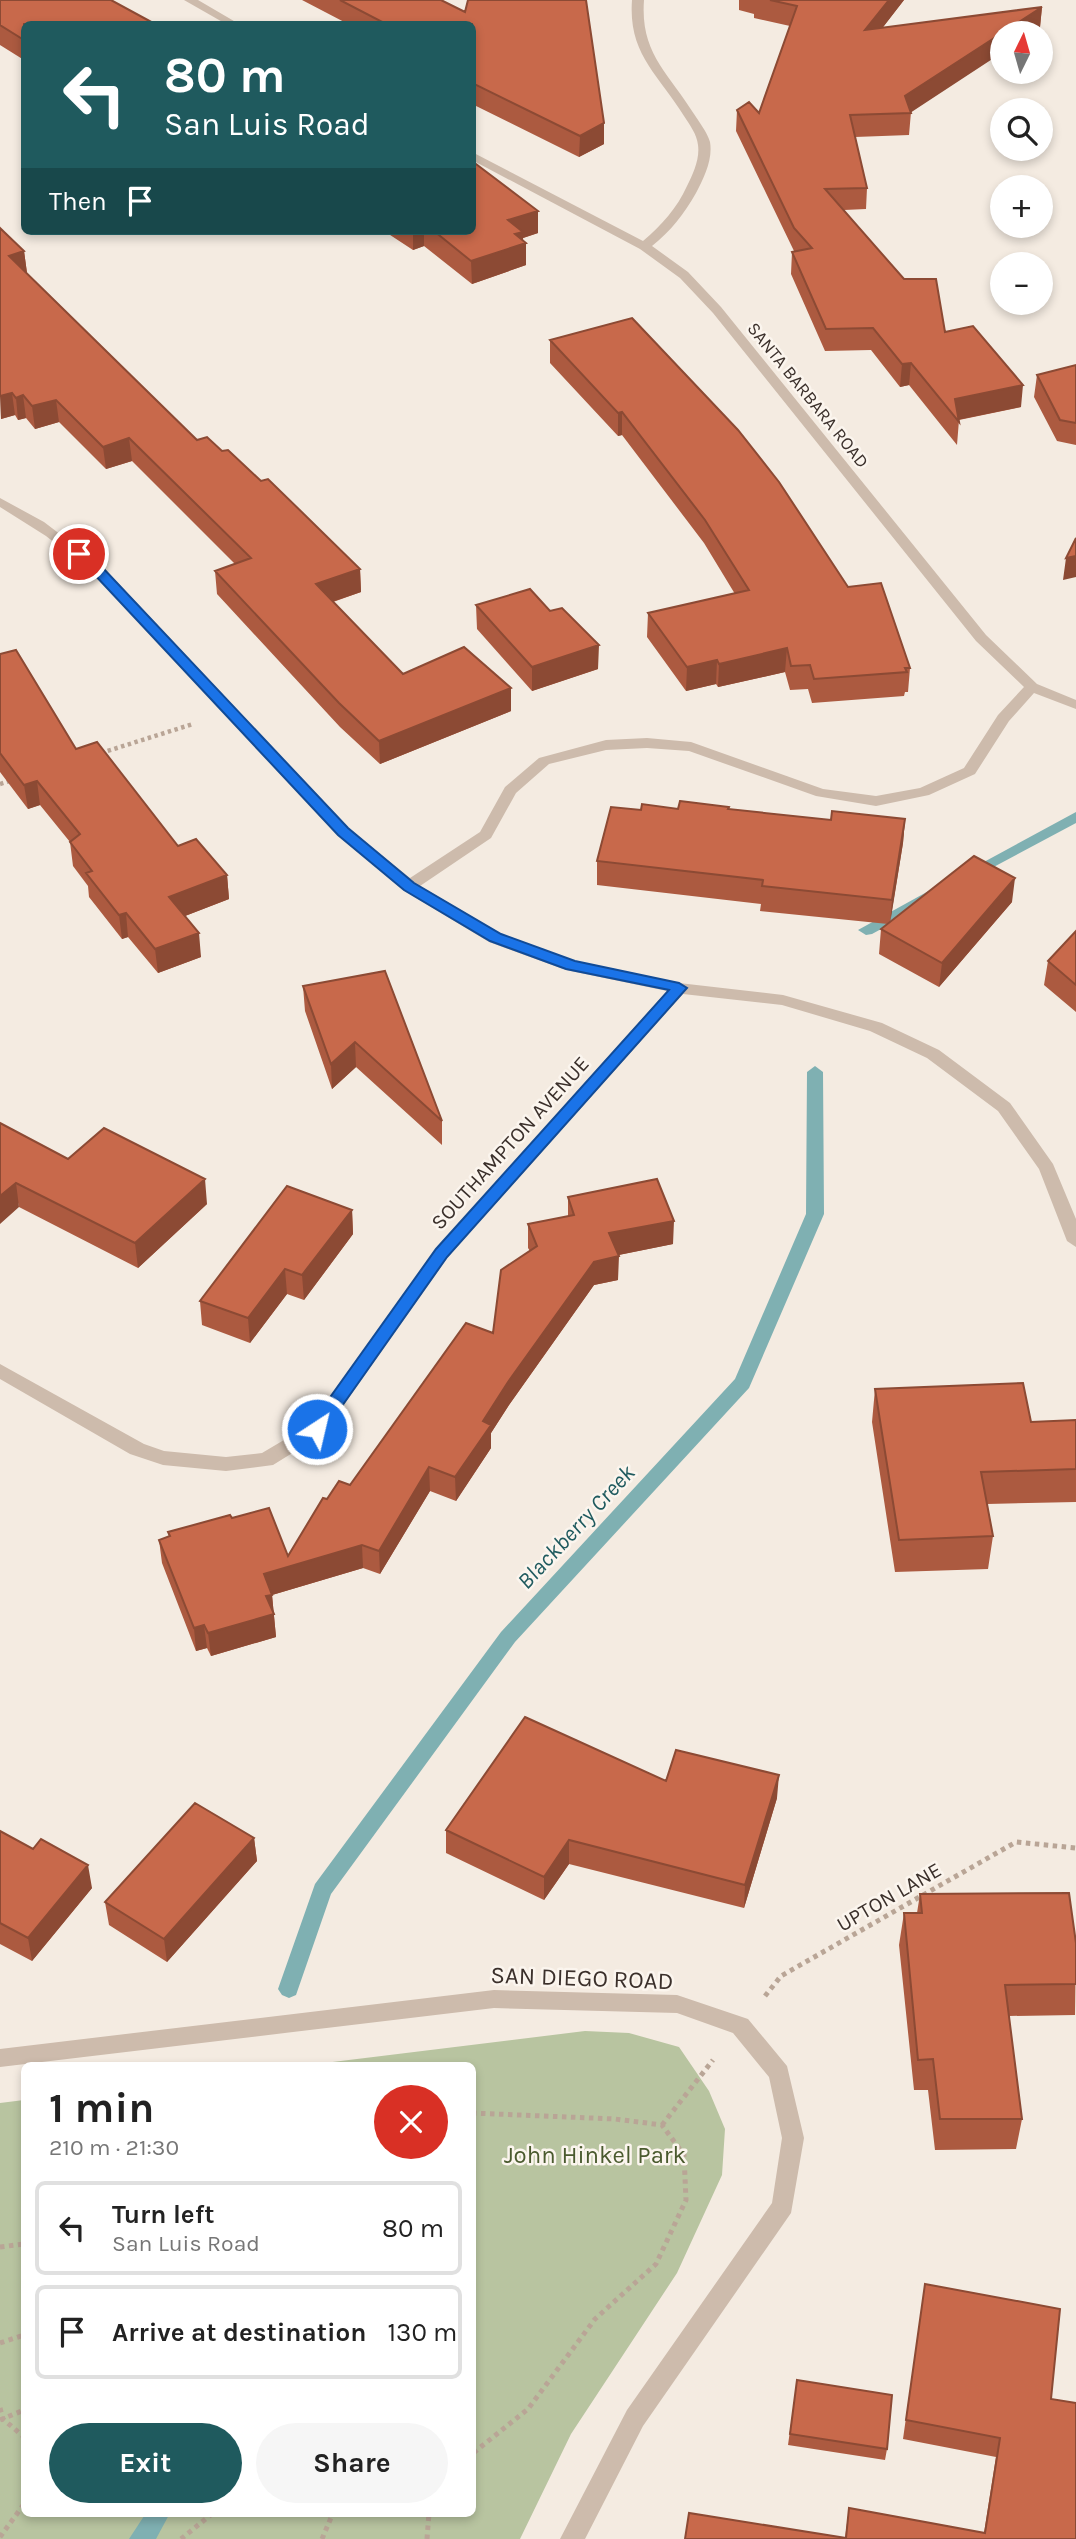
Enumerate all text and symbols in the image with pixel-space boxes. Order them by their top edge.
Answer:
north arrow [990,21,1054,84]
map controls [990,21,1053,315]
text: 80 m [164,47,286,104]
icon: left [49,49,140,140]
button: search [990,98,1053,161]
text: San Luis Road [164,106,370,143]
button: + [990,175,1053,238]
icon: arrive [121,182,159,220]
text: Then [49,186,107,217]
button: − [990,252,1053,315]
street label: SANTA BARBARA ROAD [742,318,874,472]
pin [49,524,109,584]
icon: arrive [60,535,98,573]
street label: SOUTHAMPTON AVENUE [426,1052,594,1234]
position arrow [280,1392,354,1466]
water label: Blackberry Creek [512,1459,641,1595]
street label: UPTON LANE [832,1857,946,1937]
street label: SAN DIEGO ROAD [490,1961,674,1995]
text: 1 min [49,2083,154,2133]
button: close [374,2085,448,2159]
text: 210 m · 21:30 [49,2134,179,2161]
park label: John Hinkel Park [504,2141,686,2169]
text: Turn left [112,2199,214,2230]
icon: left [53,2209,91,2247]
text: 80 m [382,2213,444,2244]
text: San Luis Road [112,2230,260,2257]
icon: arrive [53,2313,91,2351]
text: Arrive at destination [112,2317,366,2348]
text: 130 m [387,2317,457,2348]
button: Exit [49,2423,242,2503]
button: Share [256,2423,448,2503]

